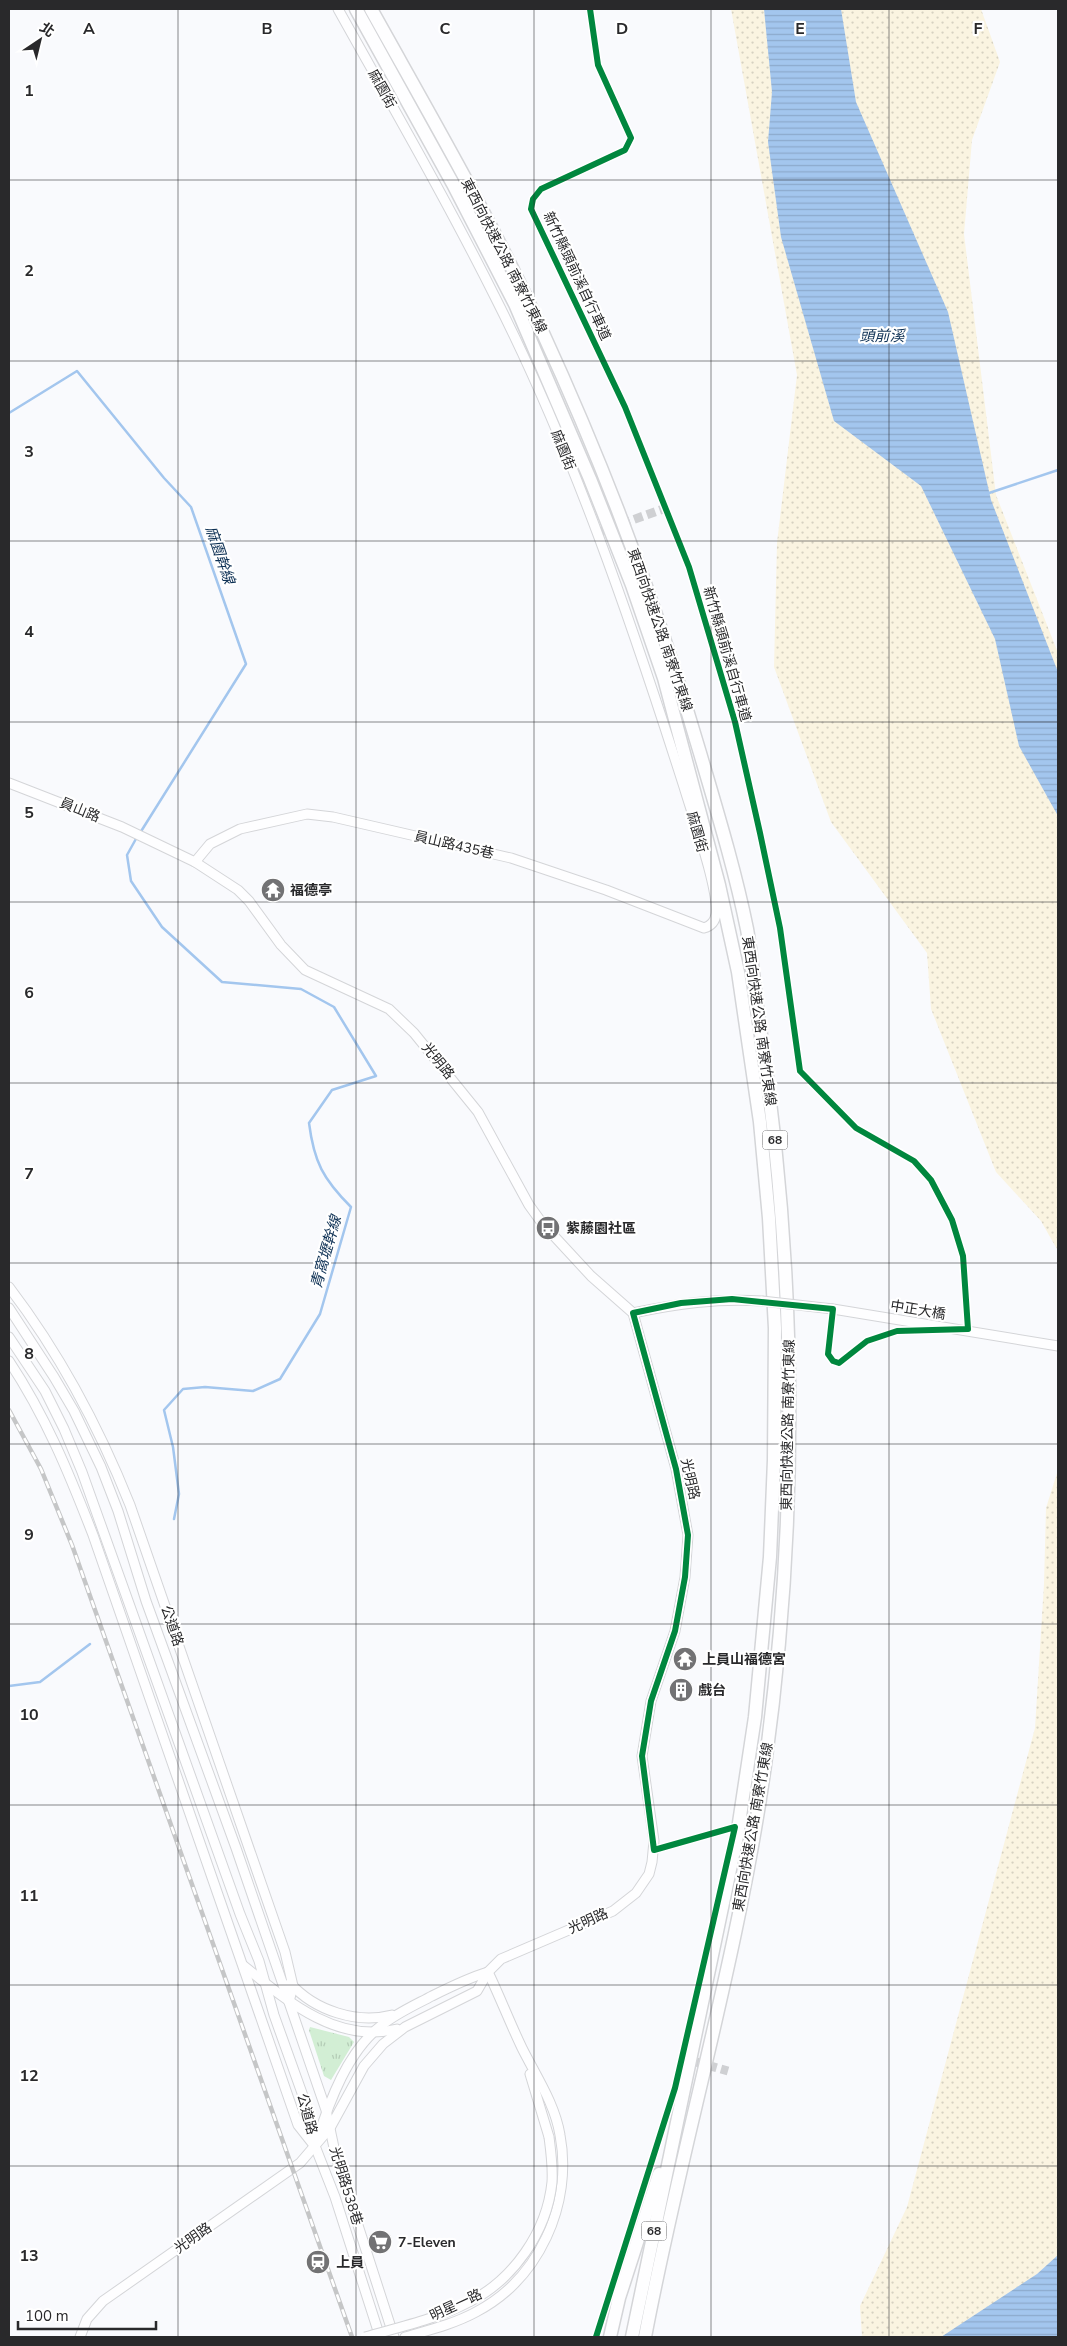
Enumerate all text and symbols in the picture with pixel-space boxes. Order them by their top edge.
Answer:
north arrow [15,15,65,65]
text: 北 [36,18,58,42]
text: A [83,18,95,40]
text: B [261,18,273,40]
text: C [440,18,451,40]
text: D [616,18,628,40]
text: E [795,18,805,40]
text: F [974,18,983,40]
street label: 麻園街 [364,66,400,112]
text: 1 [24,80,34,102]
street label: 東西向快速公路 南寮竹東線 [457,175,551,337]
street label: 新竹縣頭前溪自行車道 [539,209,615,343]
text: 2 [24,260,34,282]
water label: 頭前溪 [859,326,906,346]
street label: 麻園街 [546,427,580,473]
text: 3 [24,441,34,463]
water label: 麻園幹線 [201,523,240,589]
street label: 東西向快速公路 南寮竹東線 [623,546,697,714]
street label: 新竹縣頭前溪自行車道 [699,584,755,724]
text: 4 [24,621,34,643]
street label: 員山路 [57,793,103,827]
text: 5 [24,802,34,824]
street label: 麻園街 [682,809,712,855]
street label: 員山路435巷 [412,827,496,863]
temple icon: 福德亭 [260,877,286,903]
place label: 福德亭 [290,881,332,900]
street label: 東西向快速公路 南寮竹東線 [738,935,780,1107]
text: 6 [24,982,34,1004]
street label: 光明路 [417,1039,459,1083]
road number: 68 [762,1130,788,1150]
text: 7 [24,1163,34,1185]
water label: 青窩壢幹線 [306,1211,346,1291]
bus stop icon: 紫藤園社區 [535,1215,561,1241]
place label: 紫藤園社區 [566,1219,636,1238]
street label: 中正大橋 [889,1296,947,1324]
street label: 東西向快速公路 南寮竹東線 [777,1339,799,1511]
text: 8 [24,1343,34,1365]
street label: 光明路 [676,1456,704,1502]
text: 9 [24,1524,34,1546]
street label: 公道路 [156,1603,188,1649]
temple icon: 上員山福德宮 [672,1646,698,1672]
place label: 上員山福德宮 [702,1650,786,1669]
building icon: 戲台 [668,1677,694,1703]
place label: 戲台 [698,1681,726,1700]
text: 10 [19,1704,39,1726]
street label: 東西向快速公路 南寮竹東線 [729,1741,777,1913]
text: 11 [19,1885,39,1907]
street label: 光明路 [565,1904,611,1938]
text: 12 [19,2065,39,2087]
street label: 公道路 [292,2091,322,2137]
street label: 光明路538巷 [325,2144,367,2228]
street label: 光明路 [170,2218,216,2258]
road number: 68 [642,2222,666,2240]
supermarket icon: 7-Eleven [367,2229,393,2255]
place label: 7-Eleven [398,2233,456,2252]
text: 13 [19,2245,39,2267]
station icon: 上員 [305,2249,331,2275]
place label: 上員 [336,2253,364,2272]
street label: 明星一路 [427,2285,485,2325]
scale bar [18,2298,155,2330]
text: 100 m [25,2306,69,2326]

